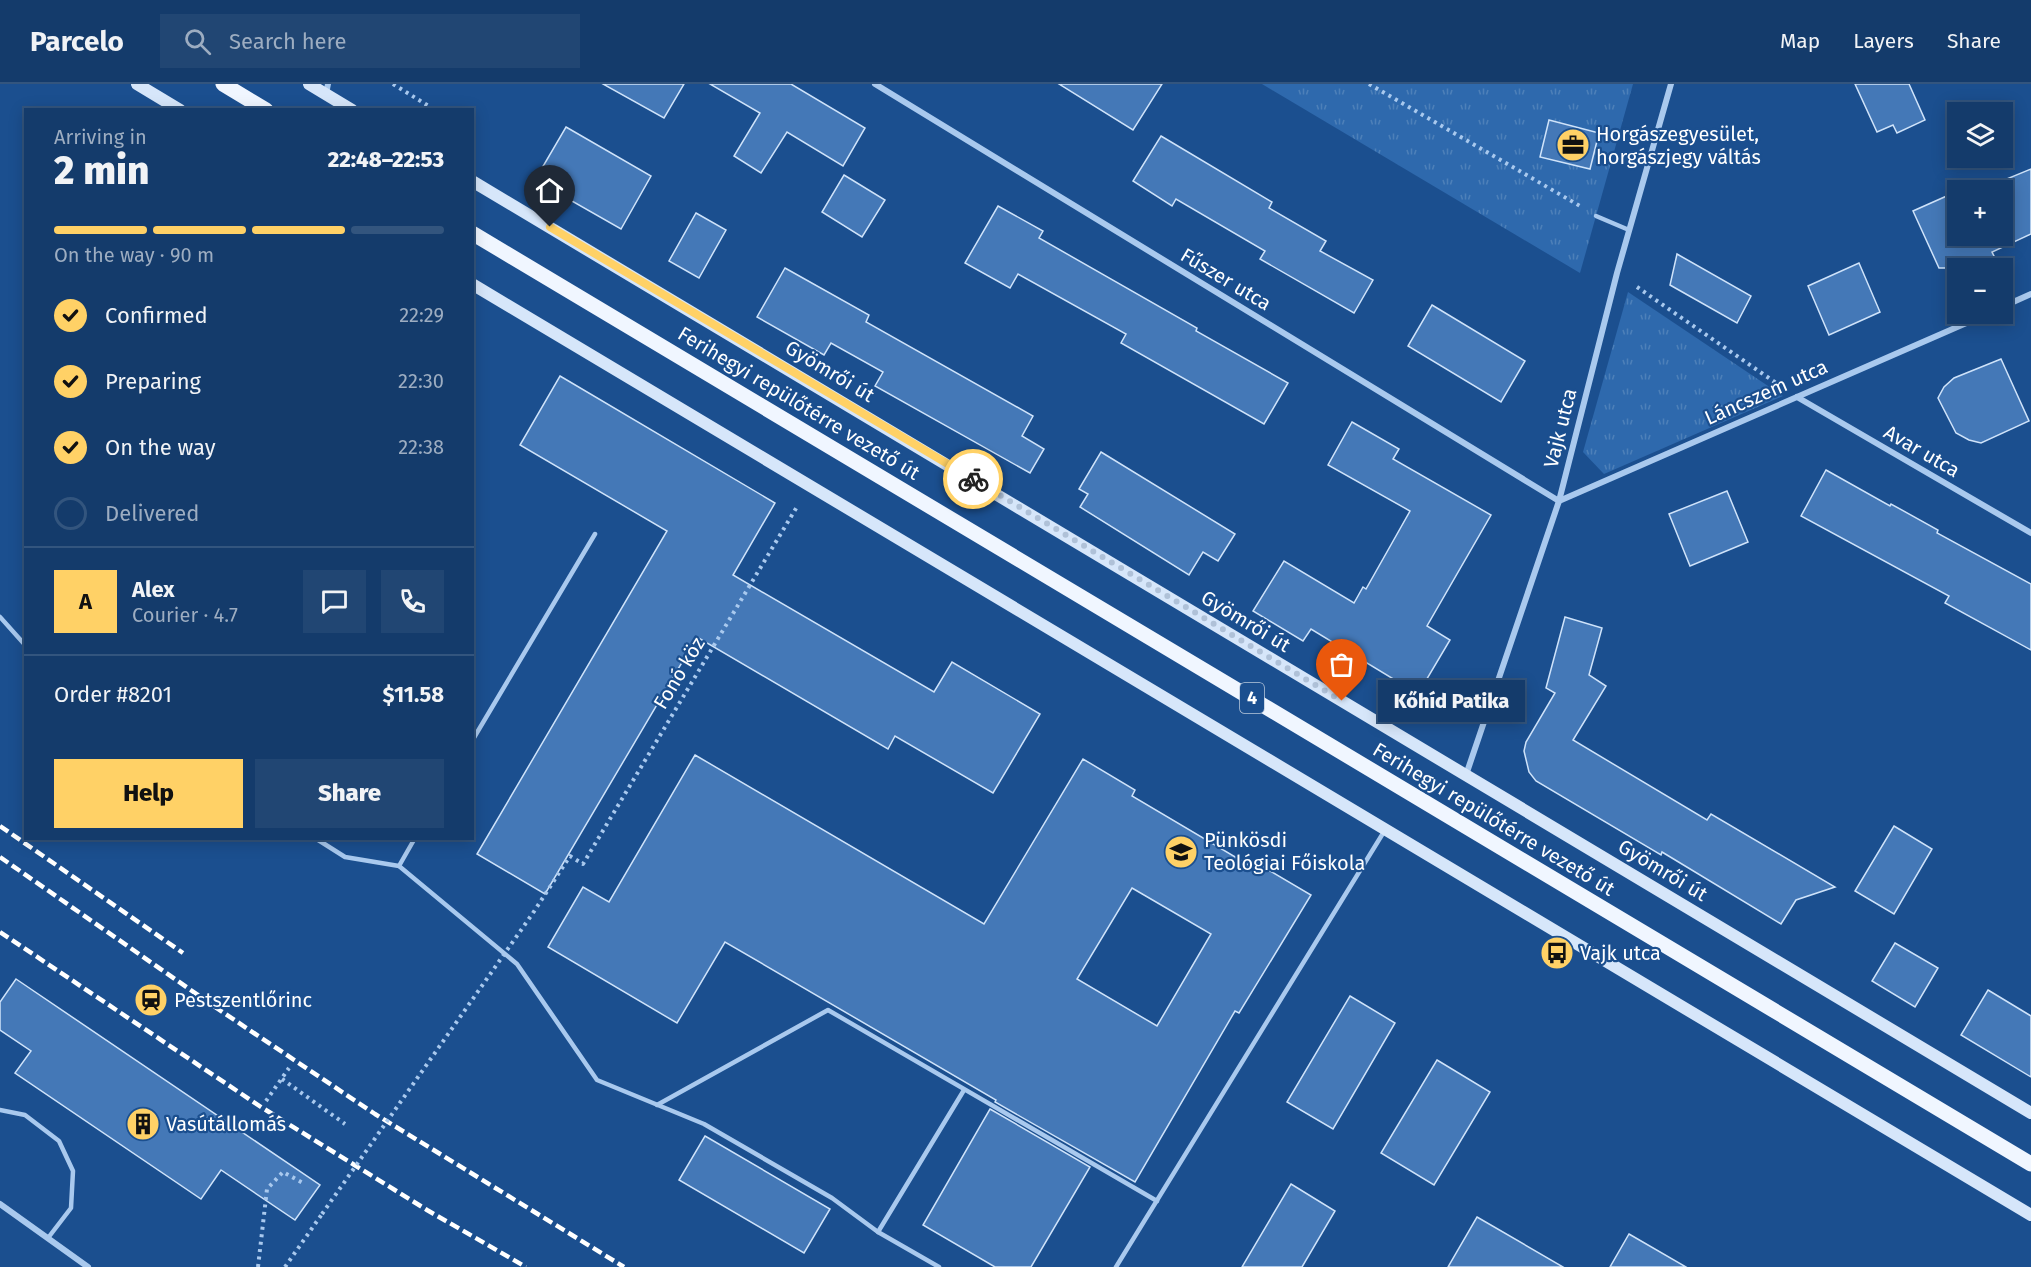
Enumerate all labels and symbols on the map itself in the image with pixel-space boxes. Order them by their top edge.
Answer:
place label: Horgászegyesület, horgászjegy váltás [1596,122,1761,169]
office icon: Horgászegyesület, horgászjegy váltás [1555,127,1591,163]
pin [524,165,575,227]
street label: Fűszer utca [1176,243,1276,315]
street label: Ferihegyi repülőtérre vezető út [674,321,925,485]
street label: Gyömrői út [781,335,880,407]
street label: Láncszem utca [1701,354,1831,430]
street label: Vajk utca [1539,386,1581,470]
street label: Avar utca [1880,420,1964,482]
courier [943,449,1003,509]
street label: Gyömrői út [1197,585,1296,657]
street label: Fonó köz [648,632,710,713]
pin [1316,639,1367,701]
callout: Kőhíd Patika [1378,680,1525,722]
road number: 4 [1240,683,1264,713]
street label: Ferihegyi repülőtérre vezető út [1369,737,1620,901]
place label: Pünkösdi Teológiai Főiskola [1204,828,1365,875]
school or university icon: Pünkösdi Teológiai Főiskola [1163,834,1199,870]
street label: Gyömrői út [1614,834,1713,906]
bus stop icon: Vajk utca [1539,935,1575,971]
place label: Vajk utca [1580,941,1661,965]
station icon: Pestszentlőrinc [133,982,169,1018]
place label: Pestszentlőrinc [174,988,312,1012]
building icon: Vasútállomás [125,1106,161,1142]
place label: Vasútállomás [166,1112,286,1136]

